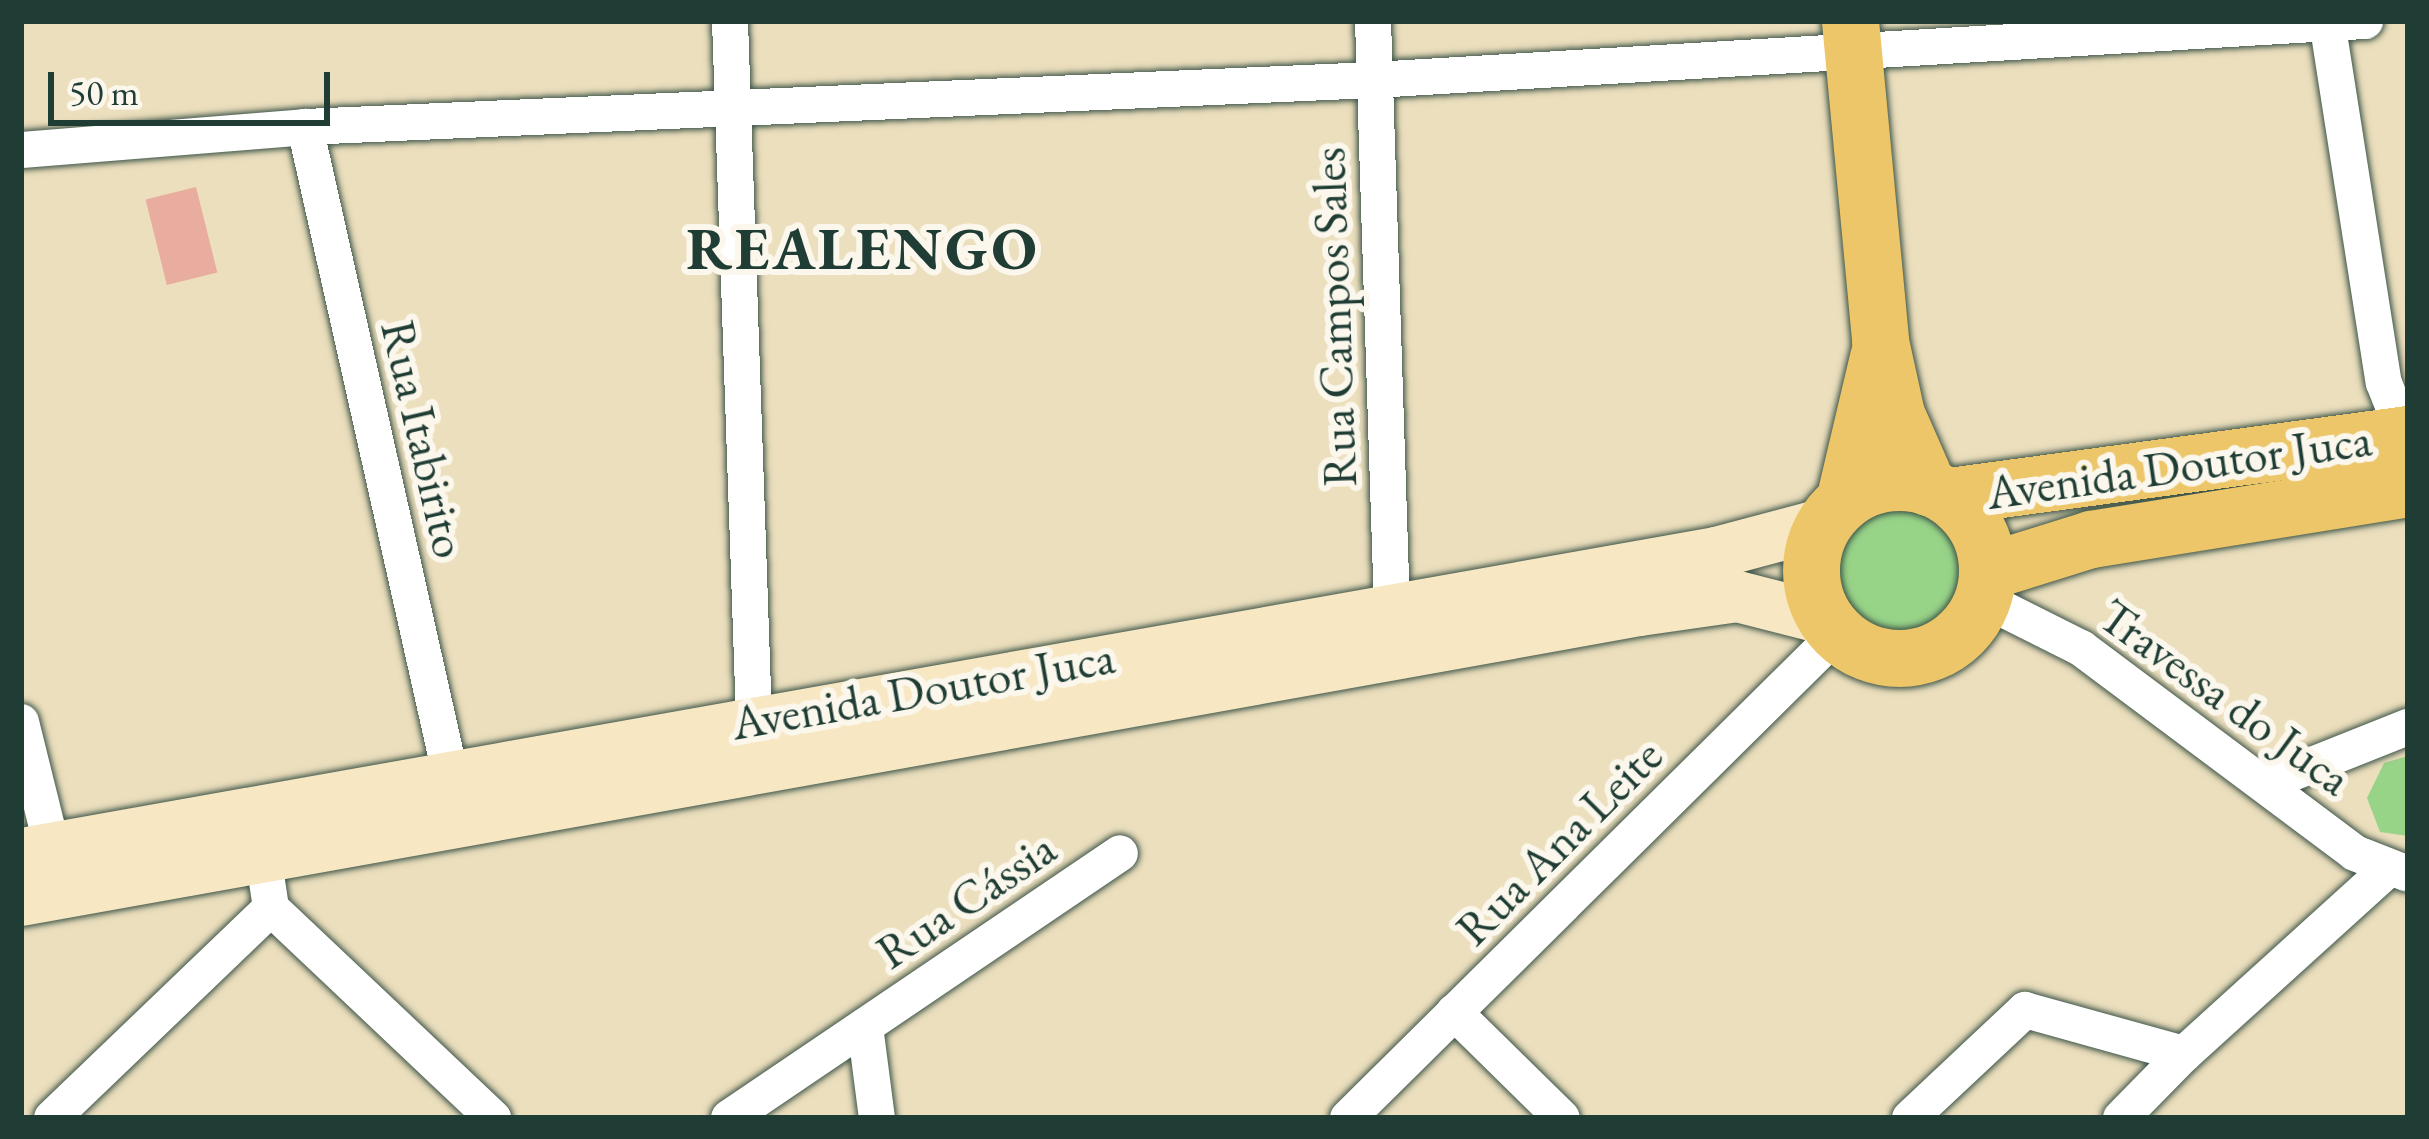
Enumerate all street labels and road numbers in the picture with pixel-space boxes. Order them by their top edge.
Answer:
street label: Rua Campos Sales [1299,146,1369,488]
street label: Rua Itabirito [369,315,479,563]
street label: Avenida Doutor Juca [1983,410,2375,522]
street label: Travessa do Juca [2088,586,2362,808]
street label: Avenida Doutor Juca [727,628,1119,752]
street label: Rua Ana Leite [1444,727,1674,957]
street label: Rua Cássia [866,819,1066,981]

